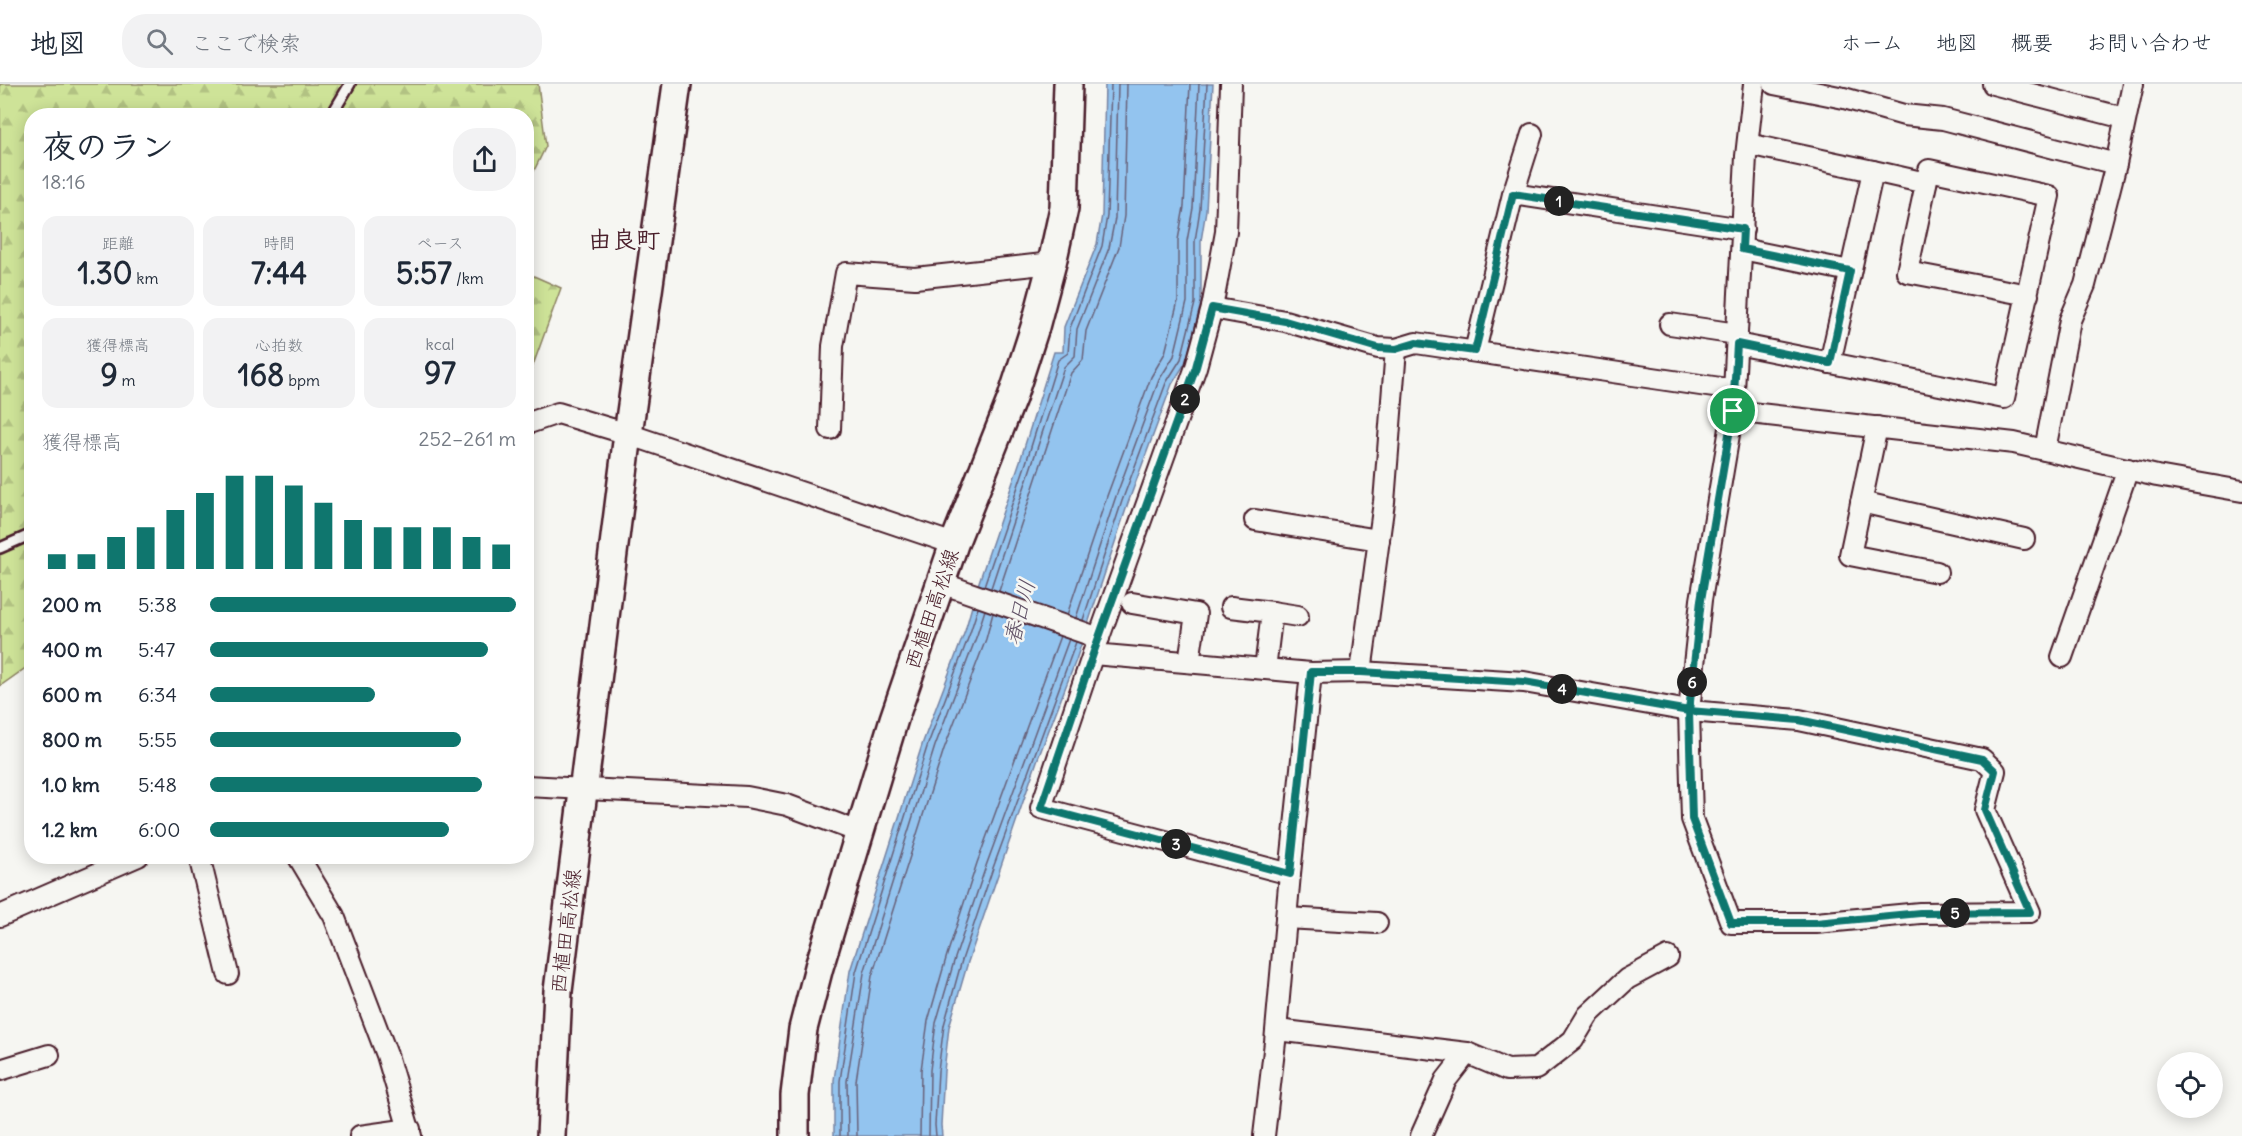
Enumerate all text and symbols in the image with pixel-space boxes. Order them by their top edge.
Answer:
search box [122,14,542,68]
text: 地図 [30,25,86,61]
icon: search [143,25,176,58]
text: ここで検索 [191,29,301,57]
text: ホーム [1841,29,1903,56]
text: 地図 [1936,29,1978,56]
text: 概要 [2011,29,2053,56]
text: お問い合わせ [2086,29,2212,56]
text: 夜のラン [42,125,174,167]
button: share [453,128,516,191]
text: 18:16 [42,169,85,194]
pin: 1 [1544,186,1574,216]
text: 1 [1556,191,1562,211]
district label: 由良町 [588,224,660,254]
text: 距離 [102,233,134,253]
text: 時間 [263,233,295,253]
text: ペース [416,233,464,253]
text: 1.30 [78,254,132,292]
text: 7:44 [251,254,307,292]
text: 5:57 [396,254,452,292]
text: km [132,268,158,288]
text: /km [452,268,484,288]
text: kcal [426,334,454,354]
text: 獲得標高 [86,335,150,355]
text: 心拍数 [255,335,303,355]
text: 97 [424,354,456,392]
text: 9 [100,356,118,394]
text: 168 [238,356,284,394]
text: m [118,370,136,390]
text: bpm [284,370,320,390]
pin: 2 [1170,384,1200,414]
pin [1707,385,1758,436]
text: 2 [1181,389,1189,409]
icon: arrive [1716,394,1749,427]
text: 252–261 m [418,426,516,451]
text: 獲得標高 [42,429,122,454]
street label: 西植田高松線 [898,545,965,673]
water label: 春日川 [997,576,1041,648]
text: 200 m [42,592,102,617]
text: 5:38 [138,592,177,617]
text: 400 m [42,637,102,662]
text: 5:47 [138,637,175,662]
pin: 6 [1677,667,1707,697]
text: 6 [1687,672,1697,692]
pin: 4 [1547,674,1577,704]
text: 4 [1557,679,1567,699]
text: 600 m [42,682,102,707]
text: 6:34 [138,682,177,707]
text: 800 m [42,727,102,752]
text: 5:55 [138,727,177,752]
text: 1.0 km [42,772,100,797]
text: 5:48 [138,772,177,797]
text: 1.2 km [42,817,98,842]
text: 6:00 [138,817,180,842]
pin: 3 [1161,829,1191,859]
text: 3 [1171,834,1181,854]
street label: 西植田高松線 [544,867,587,995]
pin: 5 [1940,898,1970,928]
text: 5 [1950,903,1960,923]
map controls [2157,1052,2223,1118]
button: locate [2157,1052,2223,1118]

